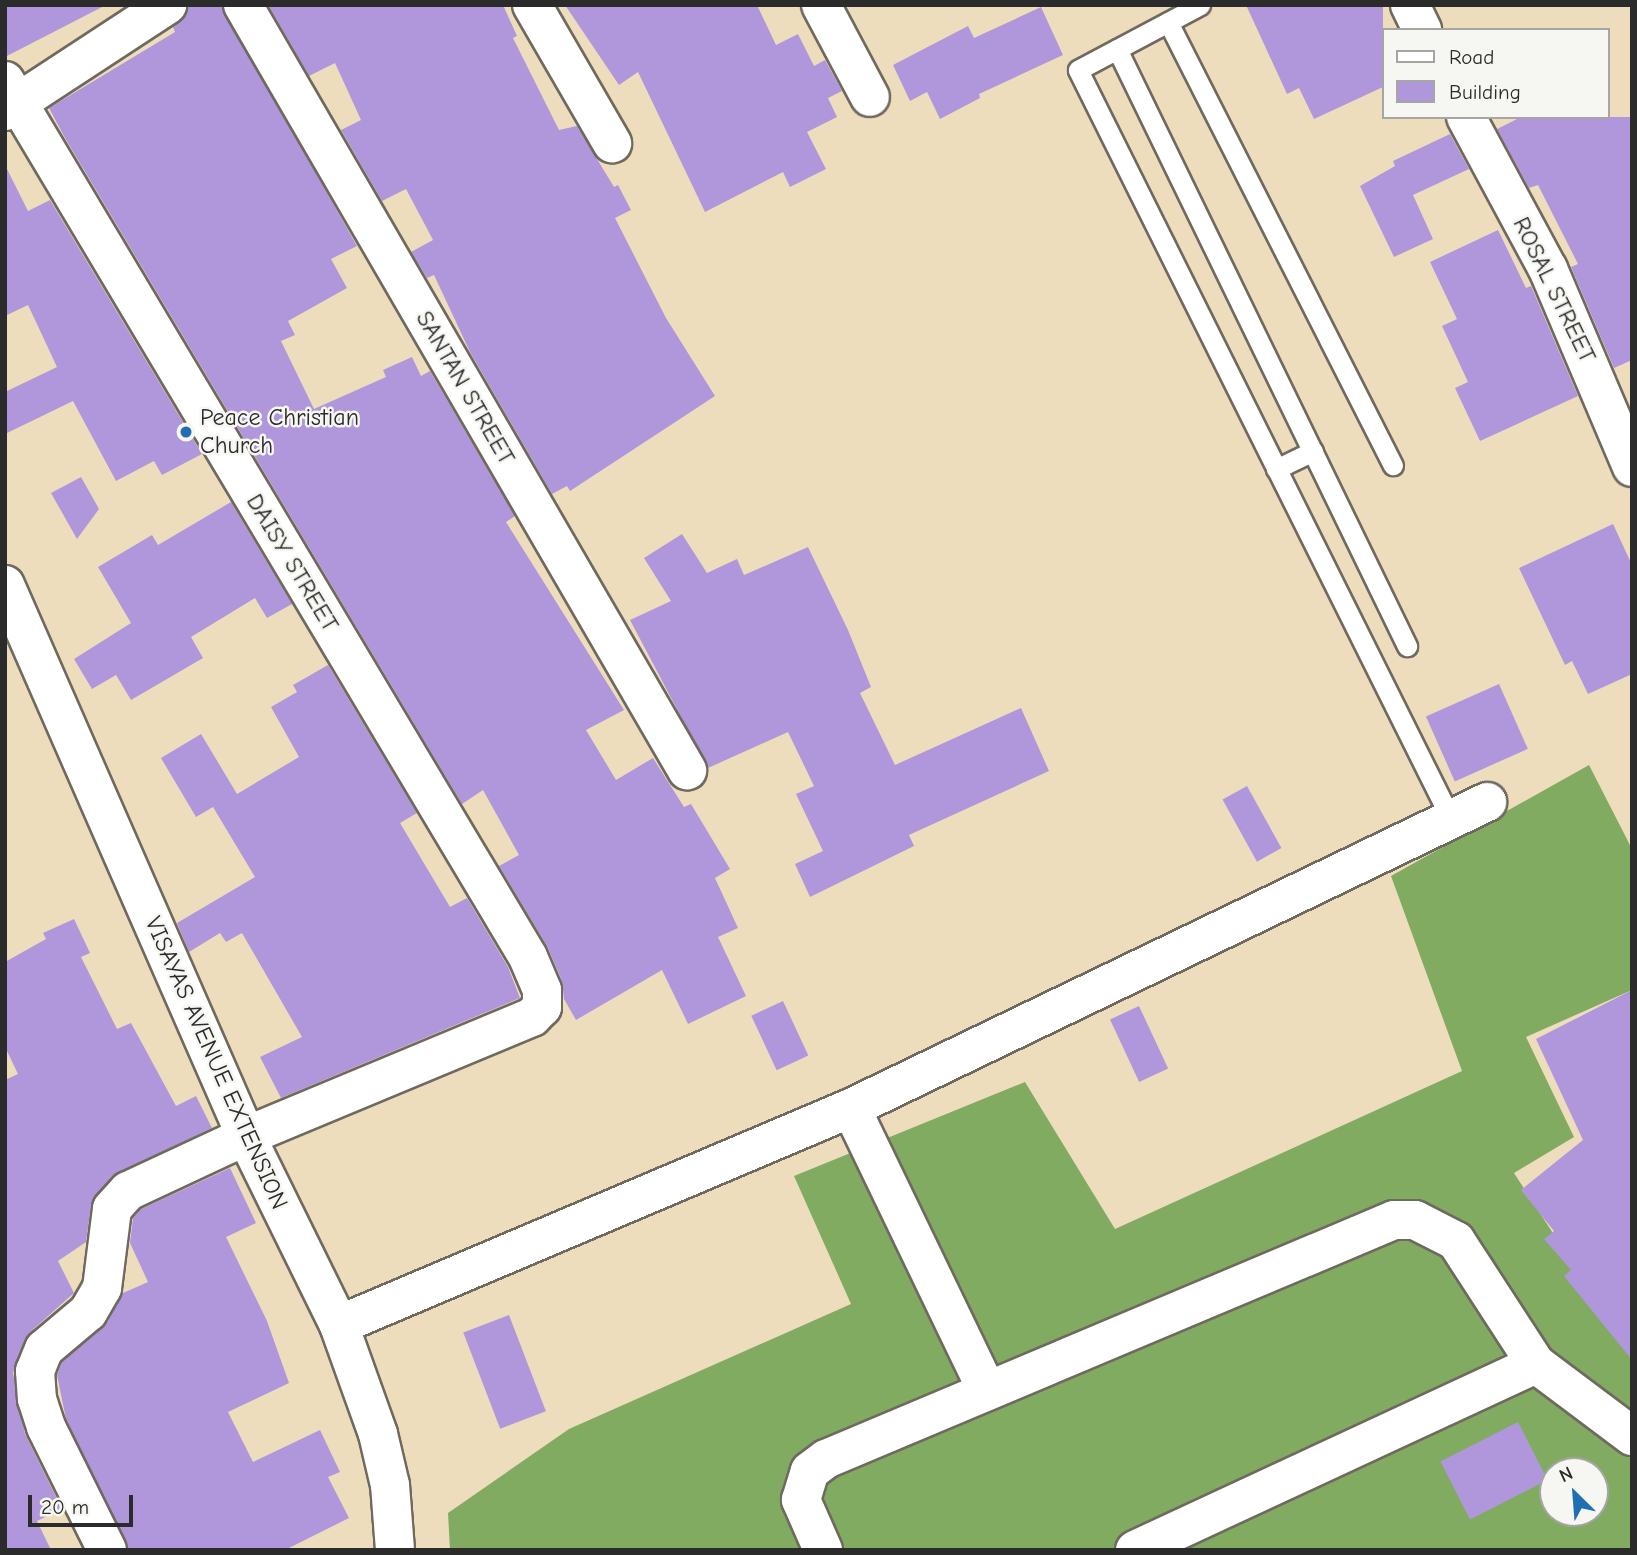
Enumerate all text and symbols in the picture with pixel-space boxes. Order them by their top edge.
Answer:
legend [1382,28,1609,119]
text: Road [1449,45,1494,69]
text: Building [1449,80,1521,104]
street label: ROSAL STREET [1506,212,1602,368]
street label: SANTAN STREET [409,306,521,470]
place label: Peace Christian Church [200,404,359,460]
marker: Peace Christian Church [178,424,194,440]
street label: DAISY STREET [240,489,344,637]
street label: VISAYAS AVENUE EXTENSION [138,912,294,1214]
north arrow [1539,1457,1609,1527]
text: N [1556,1462,1576,1487]
scale bar [32,1482,136,1526]
text: 20 m [41,1495,89,1519]

